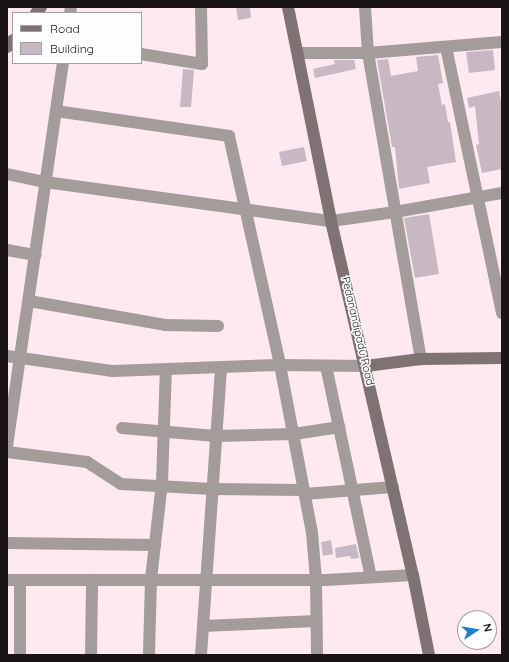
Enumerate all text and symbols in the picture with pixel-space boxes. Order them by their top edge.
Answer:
legend [12,12,142,64]
text: Road [50,21,80,36]
text: Building [50,41,94,56]
street label: Pedanandipadu Road [339,275,377,387]
north arrow [457,610,497,650]
text: N [480,622,495,633]

